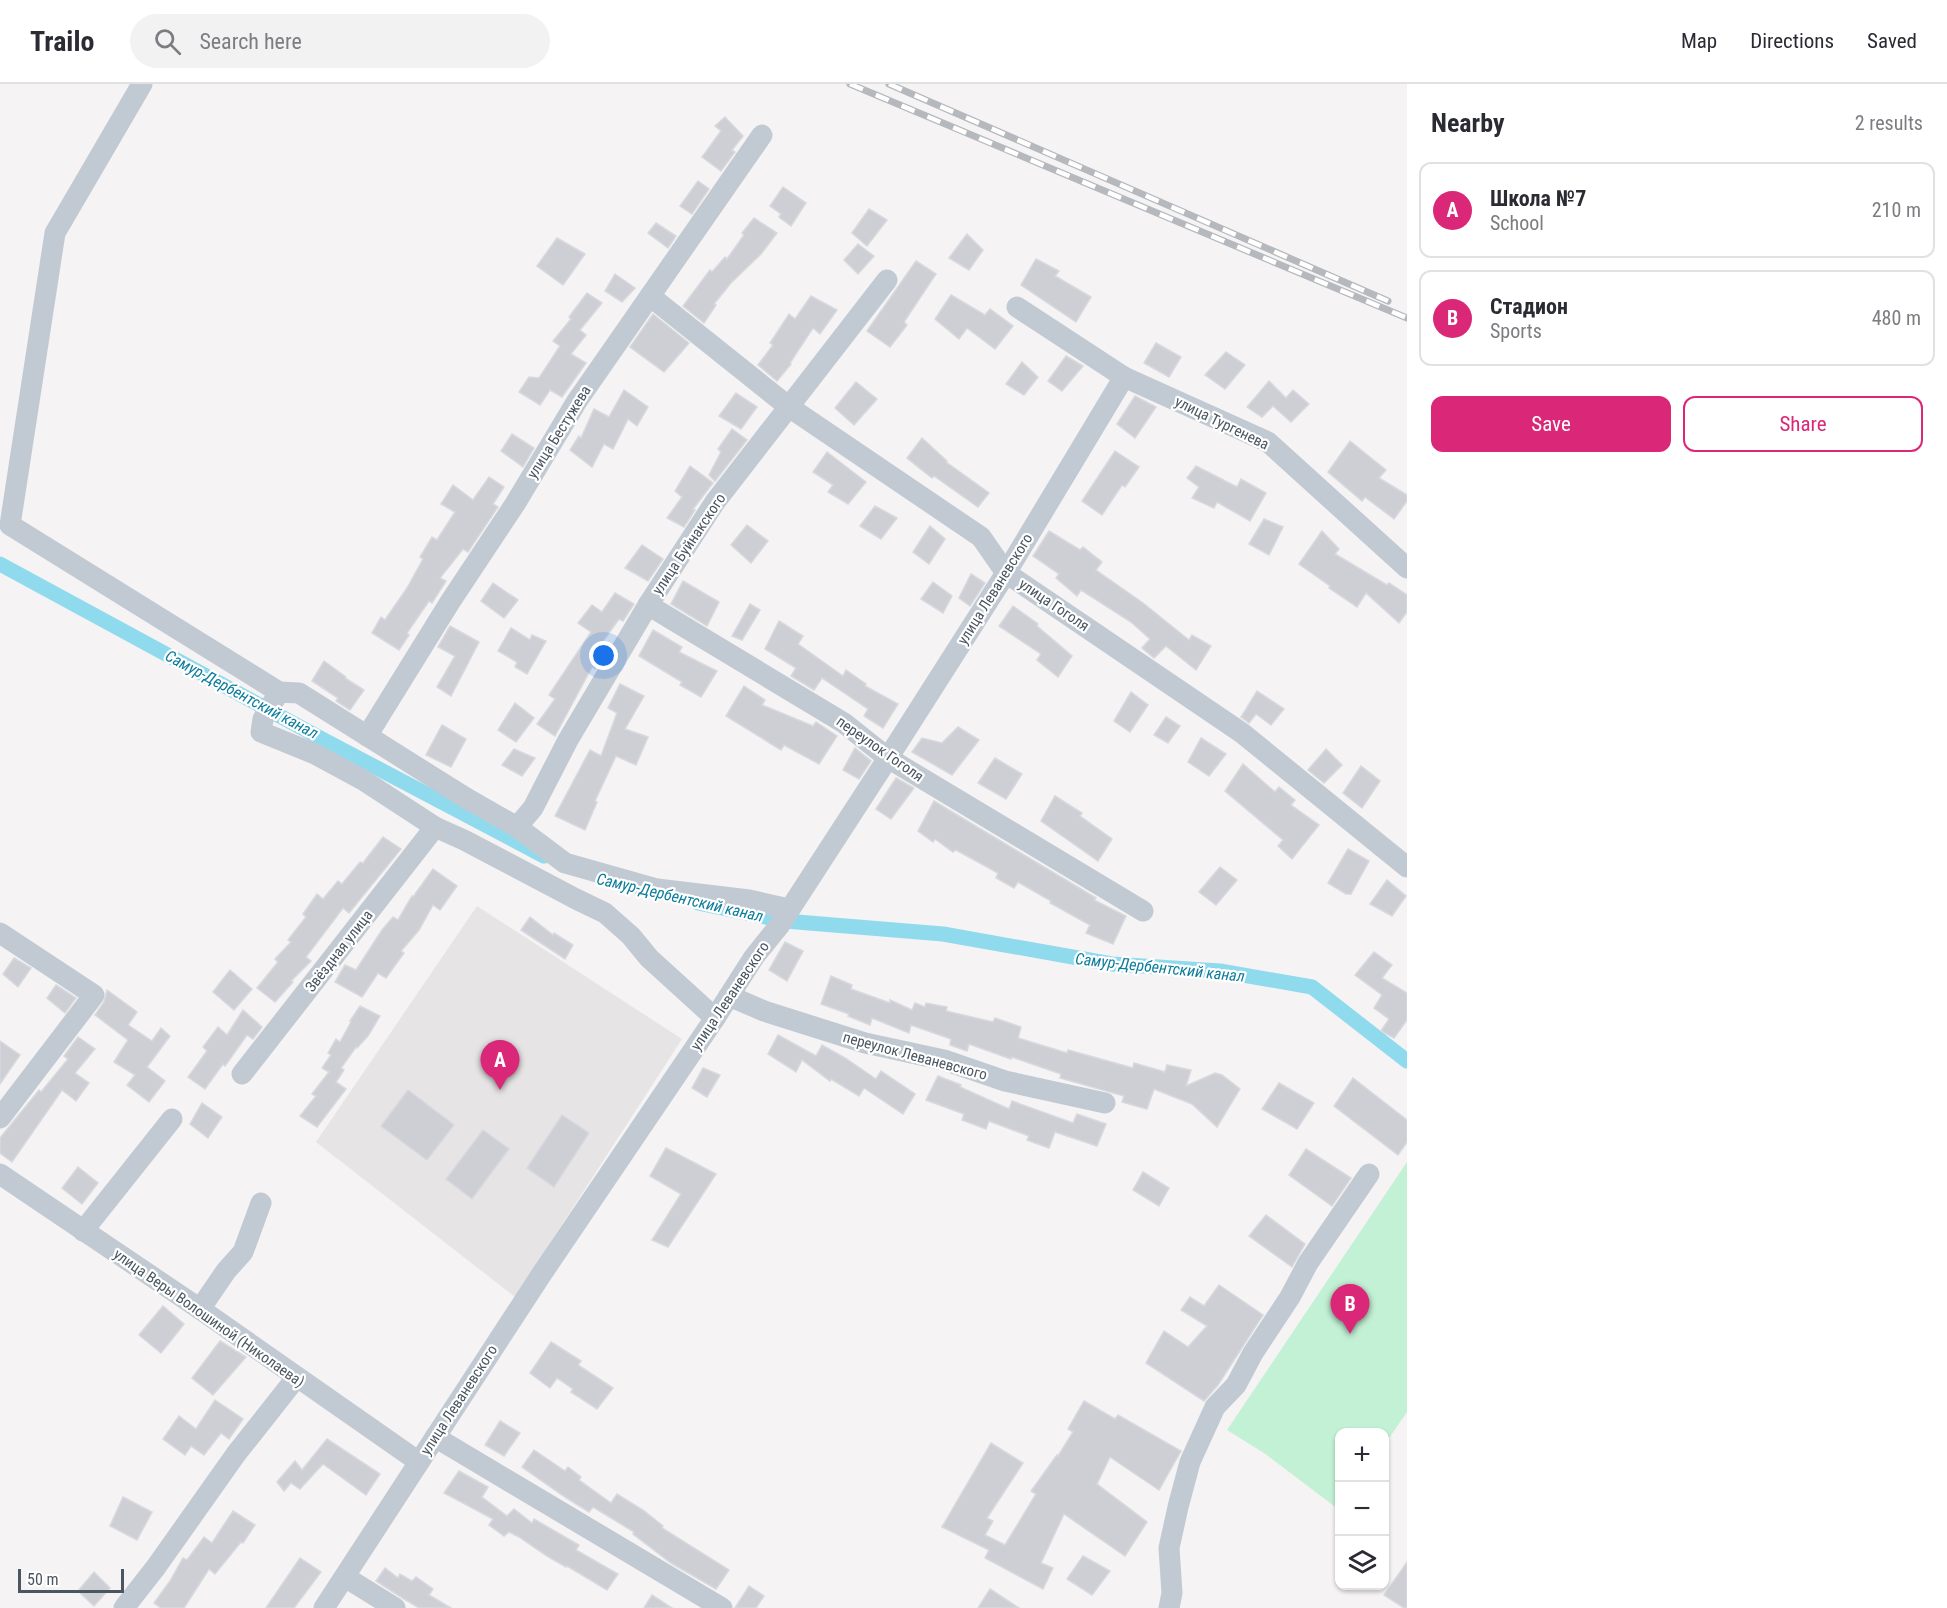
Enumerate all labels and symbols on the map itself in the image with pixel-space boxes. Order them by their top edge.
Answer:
street label: улица Бестужева [523,382,595,482]
street label: улица Тургенева [1172,393,1272,453]
street label: улица Буйнакского [648,490,730,598]
street label: улица Леваневского [954,530,1036,648]
street label: улица Гоголя [1015,575,1093,635]
your location [589,641,618,670]
water label: Самур-Дербентский канал [162,646,321,743]
street label: переулок Гоголя [833,712,927,786]
water label: Самур-Дербентский канал [595,869,765,926]
street label: Звёздная улица [301,906,377,996]
street label: улица Леваневского [687,938,773,1054]
water label: Самур-Дербентский канал [1074,949,1246,986]
street label: переулок Леваневского [841,1028,989,1084]
pin: A [480,1040,520,1090]
street label: улица Веры Волошиной (Николаева) [110,1245,308,1391]
pin: B [1330,1284,1370,1334]
street label: улица Леваневского [417,1342,501,1458]
scale bar [18,1566,124,1594]

